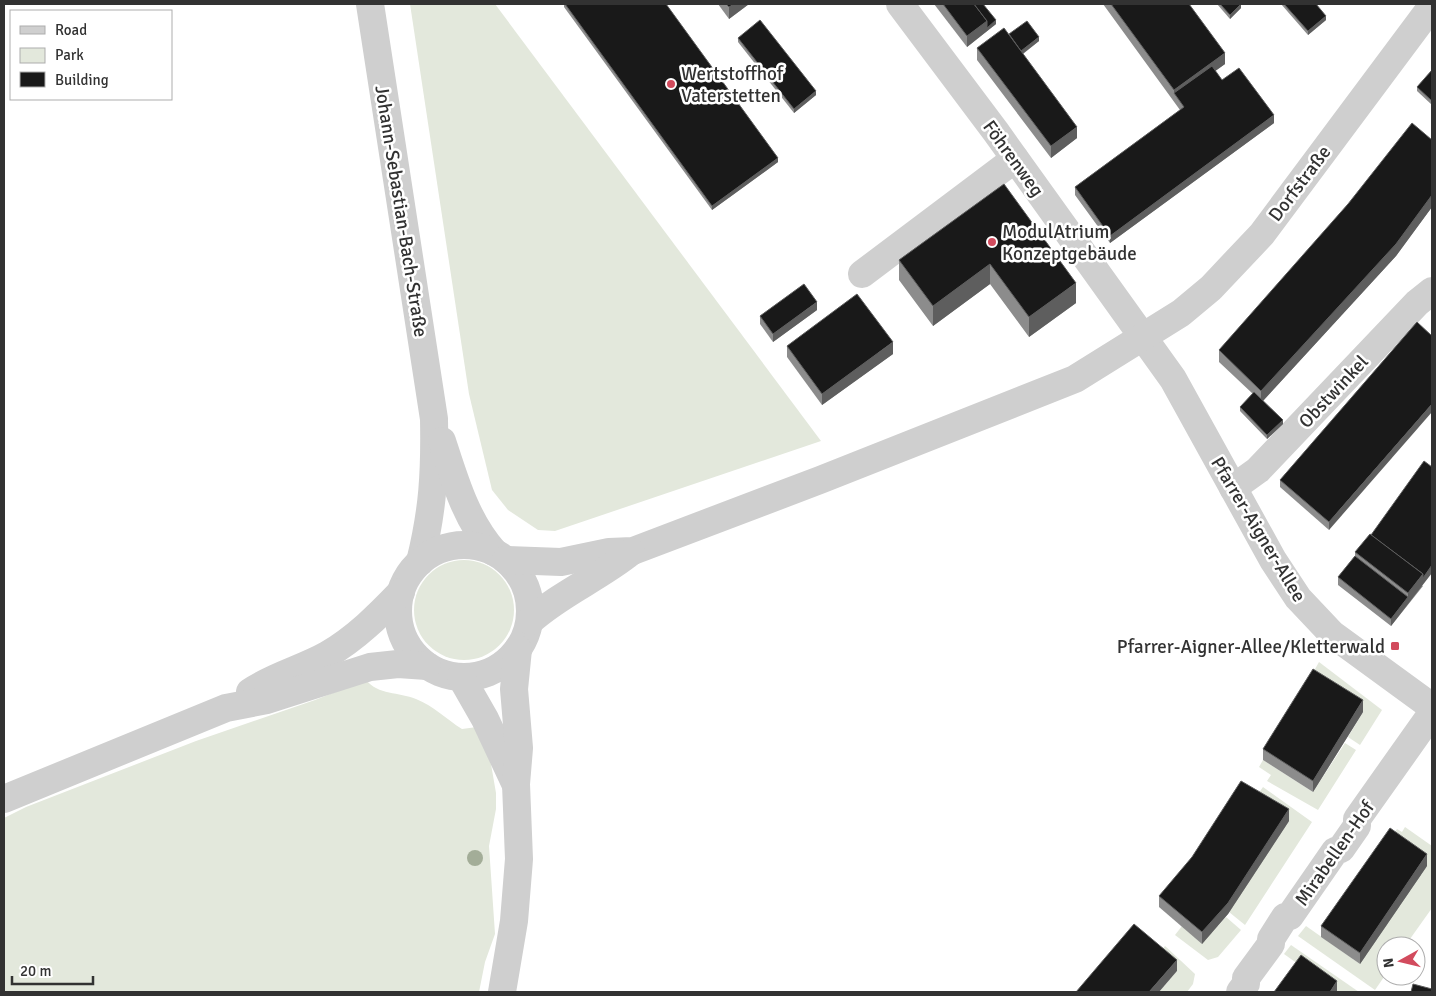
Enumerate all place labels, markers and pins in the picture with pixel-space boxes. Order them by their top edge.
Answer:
place label: Wertstoffhof Vaterstetten [681,62,785,108]
marker: Wertstoffhof Vaterstetten [665,78,677,90]
place label: ModulAtrium Konzeptgebäude [1002,220,1137,266]
marker: ModulAtrium Konzeptgebäude [986,236,998,248]
place label: Pfarrer-Aigner-Allee/Kletterwald [1117,635,1385,659]
marker: Pfarrer-Aigner-Allee/Kletterwald [1389,640,1401,652]

